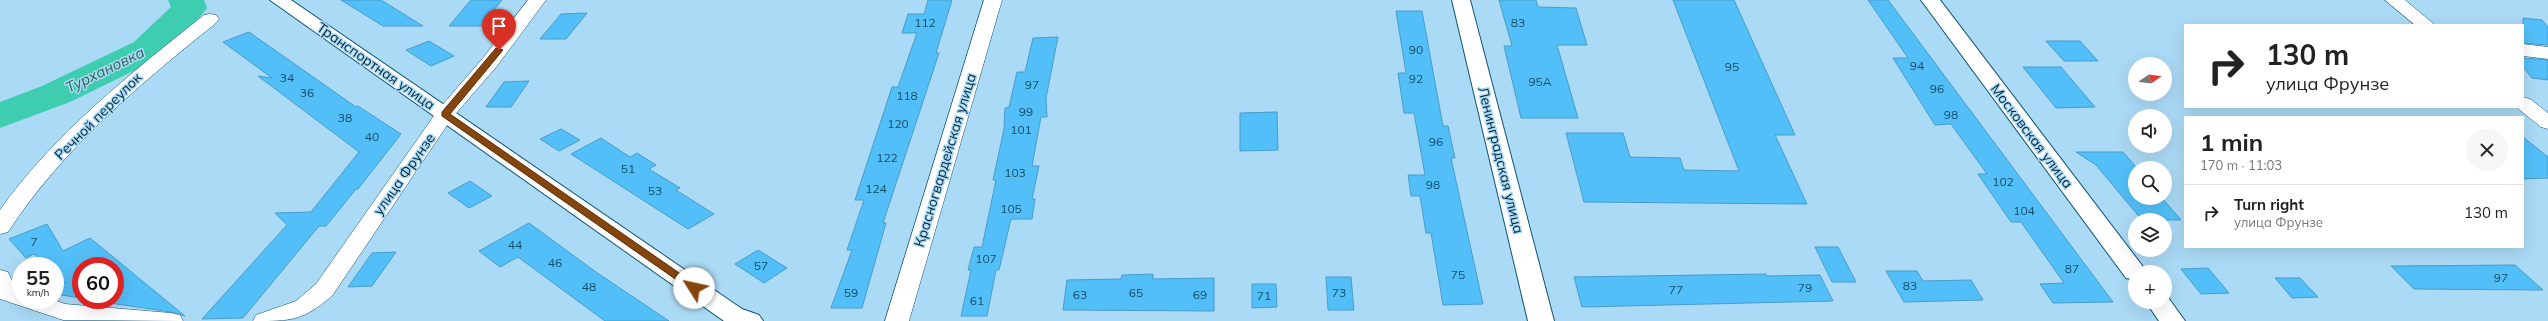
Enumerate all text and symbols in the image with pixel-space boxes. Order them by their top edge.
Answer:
pin [482,9,516,50]
icon: arrive [488,15,510,37]
house number: 112 [914,15,936,30]
house number: 83 [1511,15,1525,30]
street label: Транспортная улица [313,18,439,114]
text: 130 m [2266,37,2349,72]
icon: right [2200,40,2252,92]
water label: Турхановка [62,42,147,97]
house number: 90 [1409,42,1423,57]
north arrow [2128,57,2172,101]
map controls [2128,57,2172,309]
house number: 94 [1910,58,1924,73]
house number: 95 [1725,59,1739,74]
street label: Речной переулок [51,68,146,163]
house number: 34 [280,70,294,85]
street label: Красногвардейская улица [910,71,980,249]
house number: 92 [1409,71,1423,86]
text: улица Фрунзе [2266,72,2389,95]
house number: 95А [1528,74,1552,89]
house number: 97 [1025,77,1039,92]
street label: Московская улица [1987,80,2077,192]
house number: 96 [1930,81,1944,96]
house number: 36 [300,85,314,100]
street label: Ленинградская улица [1474,85,1528,235]
house number: 118 [896,88,918,103]
house number: 99 [1019,104,1033,119]
house number: 98 [1944,107,1958,122]
button: sound [2128,109,2172,153]
house number: 38 [338,110,352,125]
house number: 120 [887,116,909,131]
house number: 101 [1010,122,1032,137]
text: 1 min [2200,127,2263,157]
house number: 40 [365,129,379,144]
street label: улица Фрунзе [369,129,439,218]
button: close [2466,129,2508,171]
house number: 96 [1429,134,1443,149]
house number: 122 [876,150,898,165]
text: 170 m · 11:03 [2200,157,2282,173]
house number: 51 [621,161,635,176]
button: search [2128,161,2172,205]
house number: 103 [1004,165,1026,180]
house number: 102 [1992,174,2014,189]
house number: 98 [1426,177,1440,192]
house number: 124 [865,181,887,196]
house number: 53 [648,183,662,198]
text: Turn right [2234,195,2304,214]
house number: 105 [1000,201,1022,216]
icon: right [2200,202,2222,224]
house number: 104 [2013,203,2035,218]
text: 130 m [2464,203,2508,222]
button: layers [2128,213,2172,257]
text: улица Фрунзе [2234,214,2323,230]
house number: 7 [30,234,38,249]
house number: 44 [508,237,522,252]
house number: 107 [975,251,997,266]
house number: 46 [548,255,562,270]
speed limit sign: 60 [72,257,124,309]
house number: 57 [754,258,768,273]
house number: 87 [2065,261,2079,276]
text: 55 [26,265,50,290]
button: + [2128,265,2172,309]
position arrow [673,267,715,309]
house number: 75 [1451,267,1465,282]
house number: 97 [2494,270,2508,285]
house number: 83 [1903,278,1917,293]
house number: 48 [582,279,596,294]
house number: 79 [1798,280,1812,295]
house number: 77 [1669,282,1683,297]
house number: 59 [844,285,858,300]
house number: 65 [1129,285,1143,300]
house number: 73 [1332,285,1346,300]
text: km/h [27,286,49,299]
house number: 63 [1073,287,1087,302]
house number: 69 [1193,287,1207,302]
house number: 71 [1257,288,1271,303]
house number: 61 [970,293,984,308]

